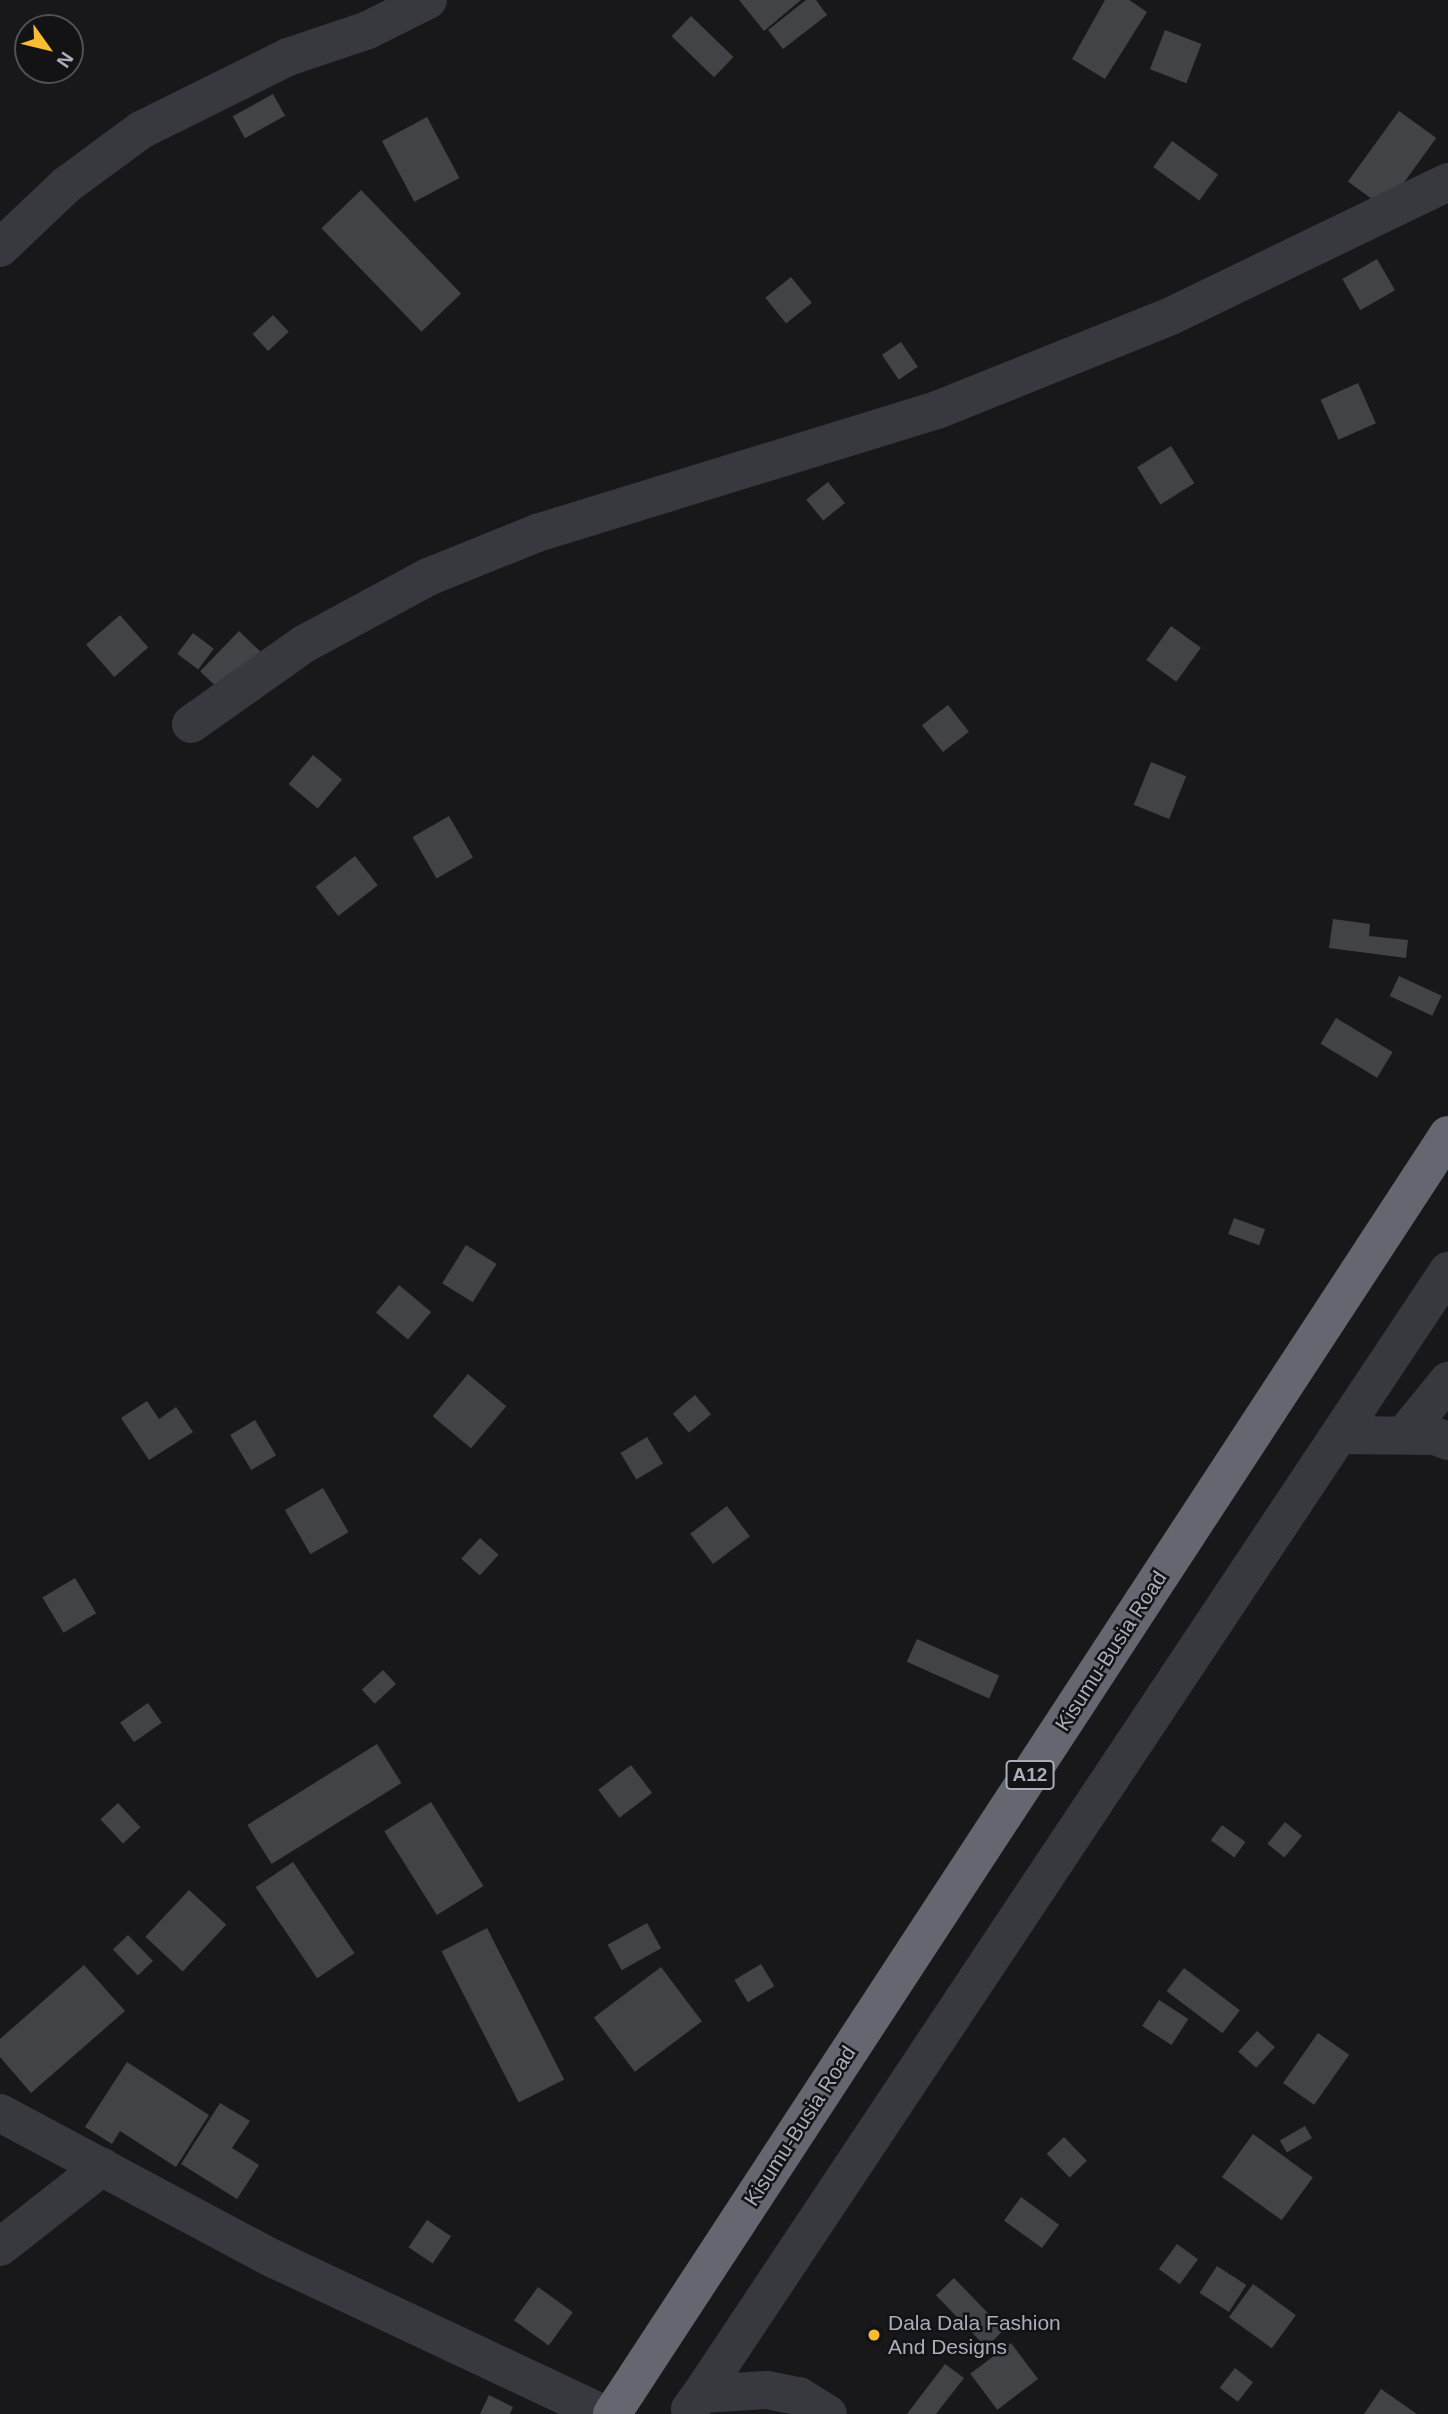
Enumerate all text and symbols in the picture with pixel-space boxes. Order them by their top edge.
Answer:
north arrow [14,14,84,84]
text: N [53,48,78,71]
street label: Kisumu-Busia Road [1050,1566,1172,1736]
road number: A12 [1006,1760,1054,1791]
street label: Kisumu-Busia Road [739,2041,861,2211]
place label: Dala Dala Fashion And Designs [888,2310,1061,2360]
marker: Dala Dala Fashion And Designs [866,2327,882,2343]

